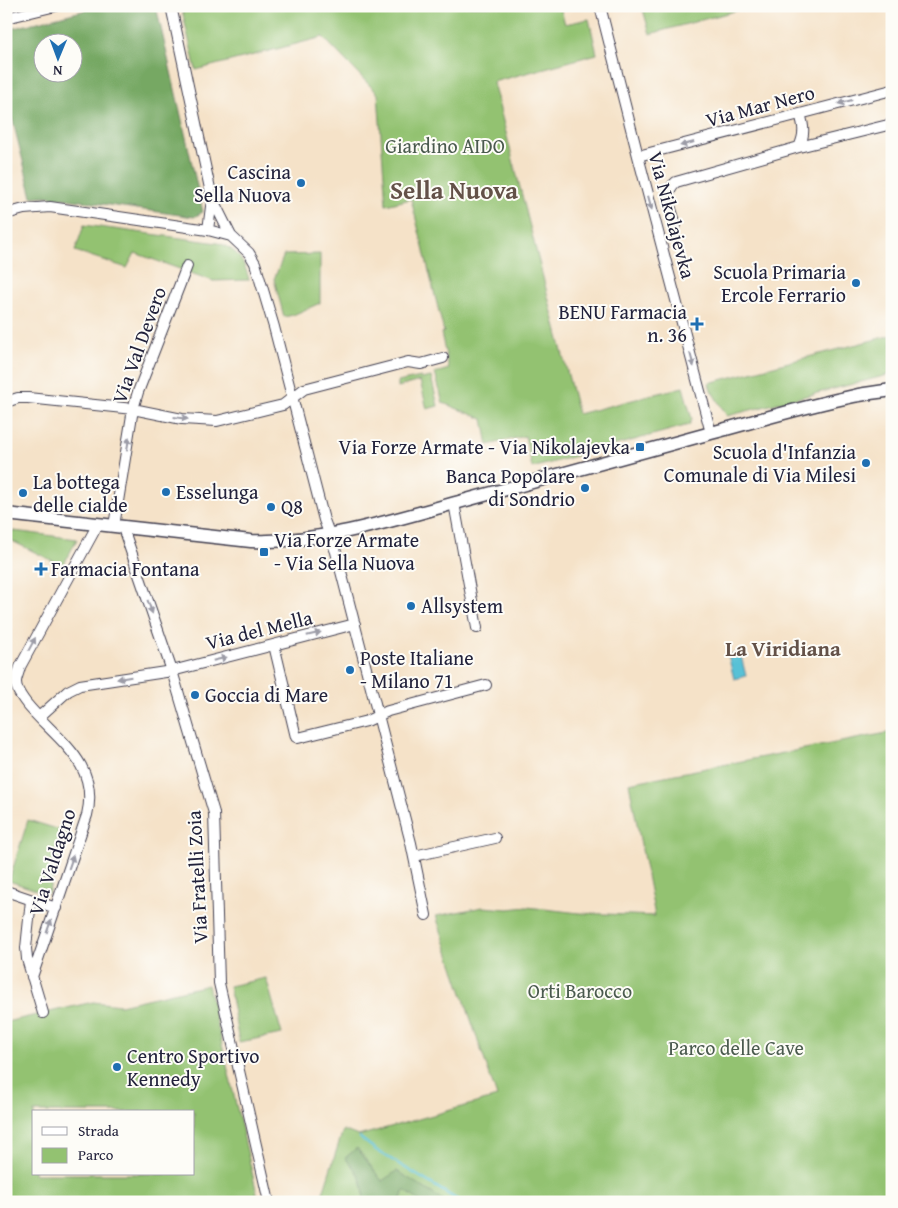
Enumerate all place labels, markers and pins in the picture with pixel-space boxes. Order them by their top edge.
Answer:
place label: Cascina Sella Nuova [194,157,292,209]
marker: Cascina Sella Nuova [295,177,307,189]
place label: Scuola Primaria Ercole Ferrario [713,257,847,309]
marker: Scuola Primaria Ercole Ferrario [850,277,862,289]
place label: BENU Farmacia n. 36 [558,297,688,349]
marker: BENU Farmacia n. 36 [691,318,703,330]
place label: Via Forze Armate - Via Nikolajevka [339,432,631,461]
place label: Scuola d'Infanzia Comunale di Via Milesi [664,437,857,489]
marker: Via Forze Armate - Via Nikolajevka [634,441,646,453]
marker: Scuola d'Infanzia Comunale di Via Milesi [860,457,872,469]
place label: Banca Popolare di Sondrio [446,461,575,513]
place label: La bottega delle cialde [33,467,128,519]
place label: Esselunga [176,477,259,506]
marker: Banca Popolare di Sondrio [579,482,591,494]
marker: Esselunga [160,486,172,498]
marker: La bottega delle cialde [17,487,29,499]
place label: Q8 [281,492,303,521]
marker: Q8 [265,501,277,513]
place label: Via Forze Armate - Via Sella Nuova [274,525,419,577]
marker: Via Forze Armate - Via Sella Nuova [258,546,270,558]
place label: Farmacia Fontana [51,554,200,583]
marker: Farmacia Fontana [35,563,47,575]
place label: Allsystem [421,591,504,620]
marker: Allsystem [405,600,417,612]
place label: Poste Italiane - Milano 71 [360,643,474,695]
marker: Poste Italiane - Milano 71 [344,664,356,676]
place label: Goccia di Mare [205,680,328,709]
marker: Goccia di Mare [189,689,201,701]
place label: Centro Sportivo Kennedy [127,1041,260,1093]
marker: Centro Sportivo Kennedy [111,1061,123,1073]

